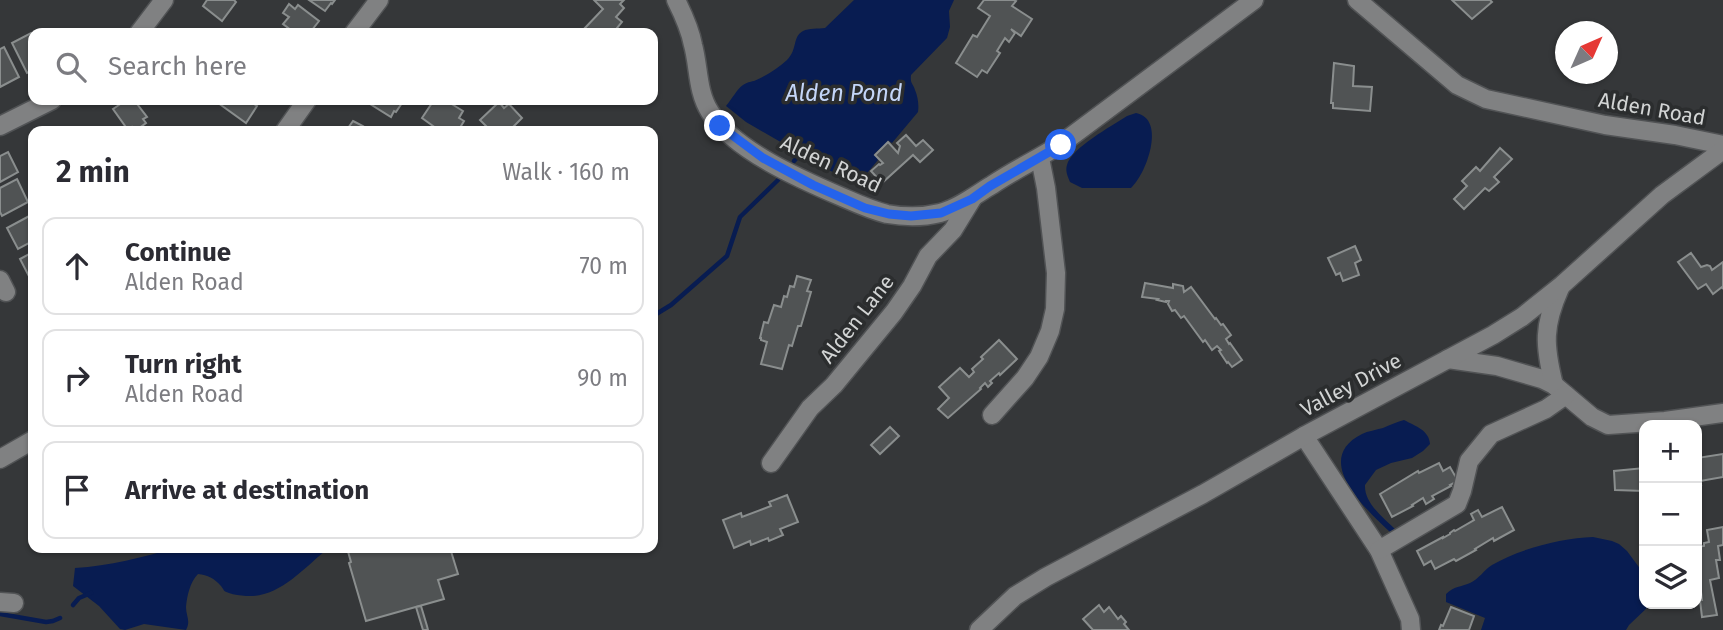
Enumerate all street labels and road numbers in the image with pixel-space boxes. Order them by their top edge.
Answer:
street label: Alden Road [1596,87,1708,131]
street label: Alden Road [776,129,886,199]
street label: Alden Lane [814,269,900,369]
street label: Valley Drive [1296,348,1406,422]

